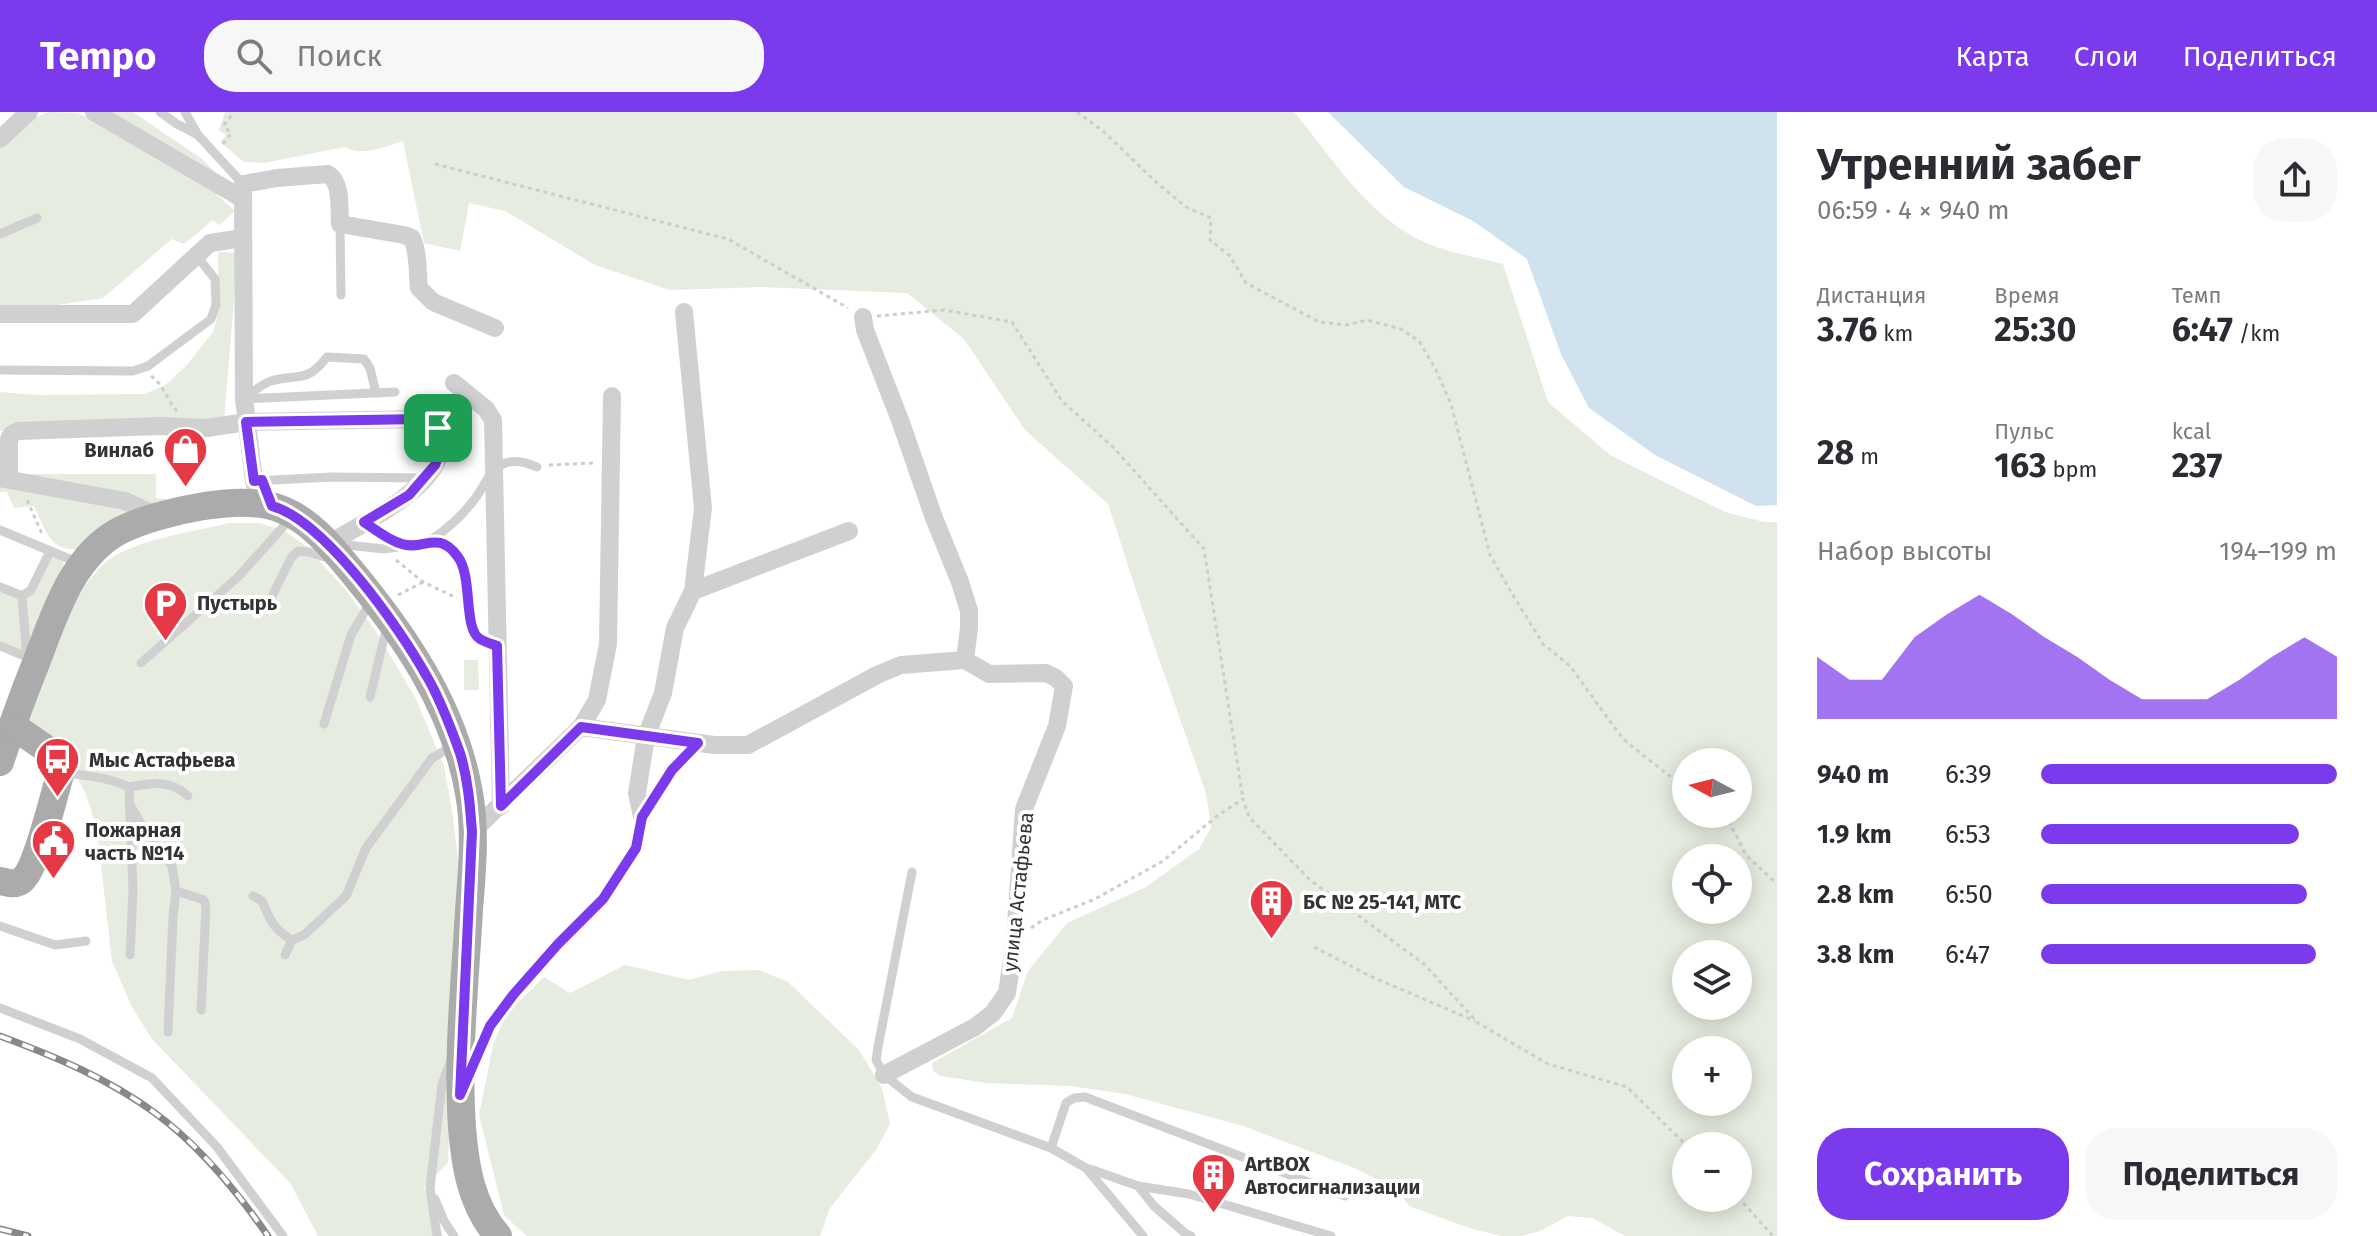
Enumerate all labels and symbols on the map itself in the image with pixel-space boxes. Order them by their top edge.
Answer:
pin [404,394,472,462]
shop icon: Винлаб [161,426,209,489]
place label: Винлаб [84,438,154,462]
parking icon: Пустырь [142,579,190,642]
place label: Пустырь [197,591,278,615]
bus stop icon: Мыс Астафьева [34,736,82,799]
place label: Мыс Астафьева [89,748,235,772]
north arrow [1672,748,1752,828]
street label: улица Астафьева [998,811,1038,973]
public building icon: Пожарная часть №14 [30,817,78,880]
place label: Пожарная часть №14 [85,818,184,865]
building icon: БС № 25-141, МТС [1248,878,1296,941]
place label: БС № 25-141, МТС [1303,890,1462,914]
building icon: ArtBOX Автосигнализации [1190,1152,1238,1215]
place label: ArtBOX Автосигнализации [1244,1152,1420,1199]

